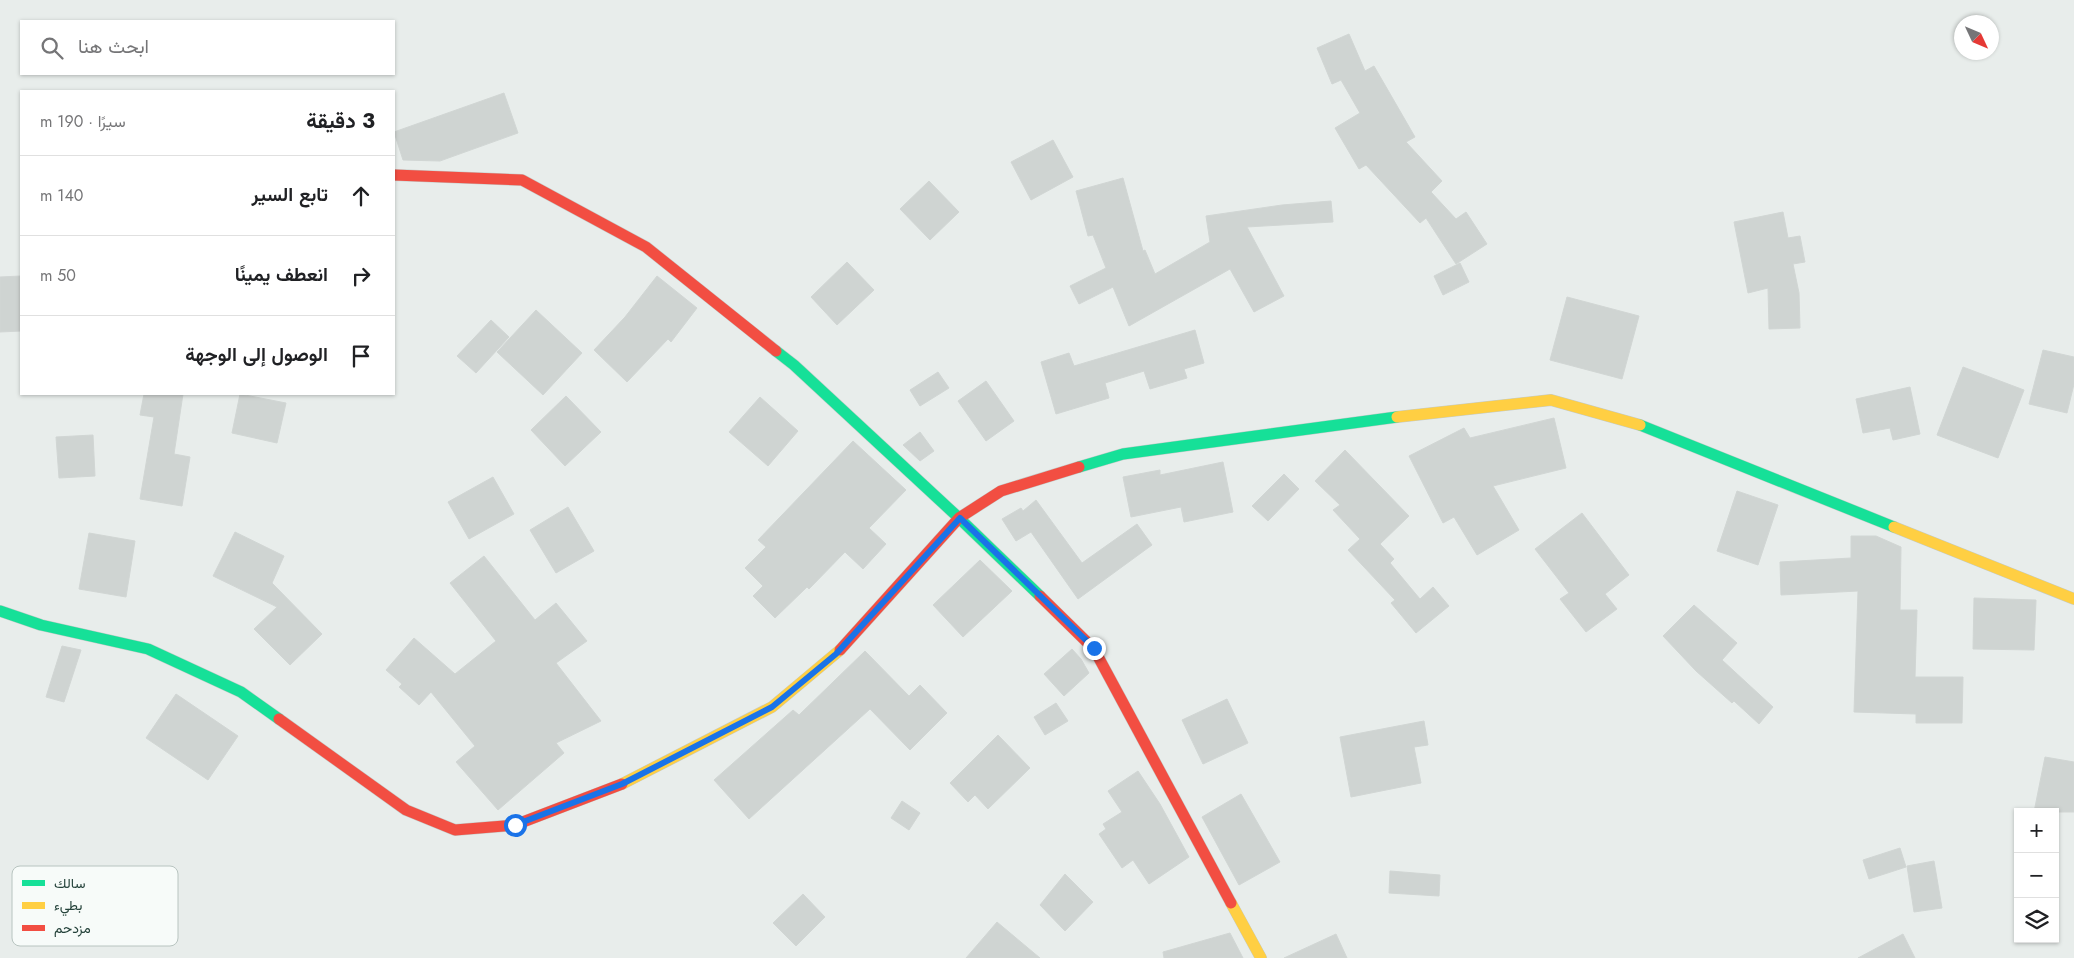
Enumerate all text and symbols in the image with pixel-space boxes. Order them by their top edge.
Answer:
north arrow [1954,15,1999,60]
search box [20,20,395,75]
text: ابحث هنا [78,33,149,60]
icon: search [38,34,66,62]
text: 3 دقيقة [306,106,375,136]
text: سيرًا · 190 m [40,110,126,133]
text: تابع السير [251,181,328,208]
icon: ahead [347,182,375,210]
text: 140 m [40,184,83,207]
text: انعطف يمينًا [235,261,328,288]
icon: right [347,262,375,290]
text: 50 m [40,264,76,287]
text: الوصول إلى الوجهة [185,341,328,368]
icon: arrive [347,342,375,370]
route end [1083,637,1106,660]
map controls [2014,808,2059,943]
button: + [2014,808,2059,853]
route start [504,814,527,837]
button: − [2014,853,2059,898]
legend [12,866,178,946]
text: سالك [54,873,85,893]
text: بطيء [54,895,82,917]
button: layers [2014,898,2059,943]
text: مزدحم [54,918,91,938]

